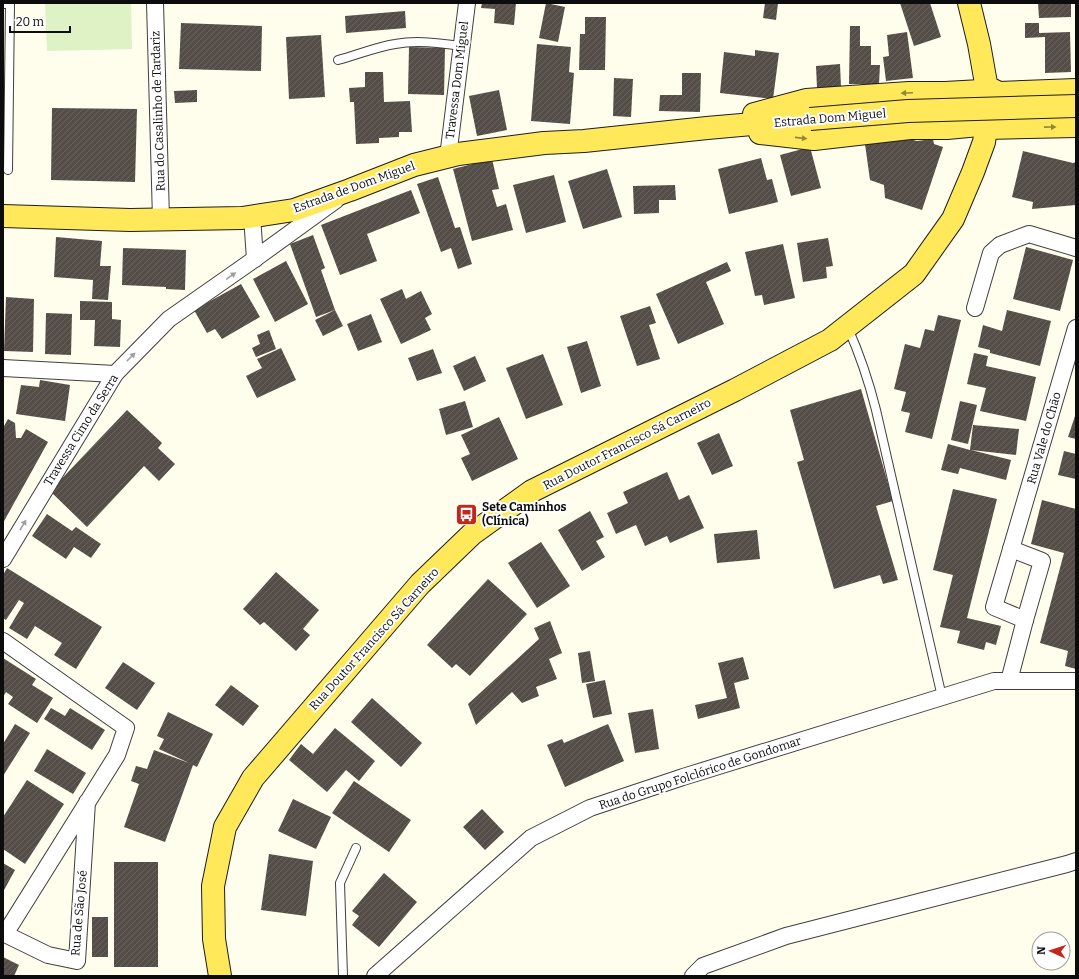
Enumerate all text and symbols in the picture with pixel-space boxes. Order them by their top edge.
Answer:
scale bar [10,8,70,34]
text: 20 m [16,15,45,29]
street label: Travessa Dom Miguel [443,20,471,140]
street label: Rua do Casalinho de Tardariz [148,30,168,191]
one-way arrow [900,90,913,96]
street label: Estrada Dom Miguel [773,106,887,130]
one-way arrow [1044,124,1057,130]
one-way arrow [795,134,807,141]
street label: Estrada de Dom Miguel [291,158,417,216]
one-way arrow [226,272,237,280]
one-way arrow [126,352,136,362]
street label: Travessa Cimo da Serra [41,371,121,488]
street label: Rua Vale do Chão [1024,390,1064,486]
street label: Rua Doutor Francisco Sá Carneiro [541,395,713,493]
place label: Sete Caminhos (Clínica) [482,500,567,528]
bus stop icon: Sete Caminhos (Clínica) [453,501,479,527]
one-way arrow [20,519,27,531]
street label: Rua Doutor Francisco Sá Carneiro [306,565,442,713]
street label: Rua do Grupo Folclórico de Gondomar [597,733,804,812]
street label: Rua de São José [68,870,90,956]
north arrow [1031,931,1071,971]
text: N [1035,945,1048,955]

